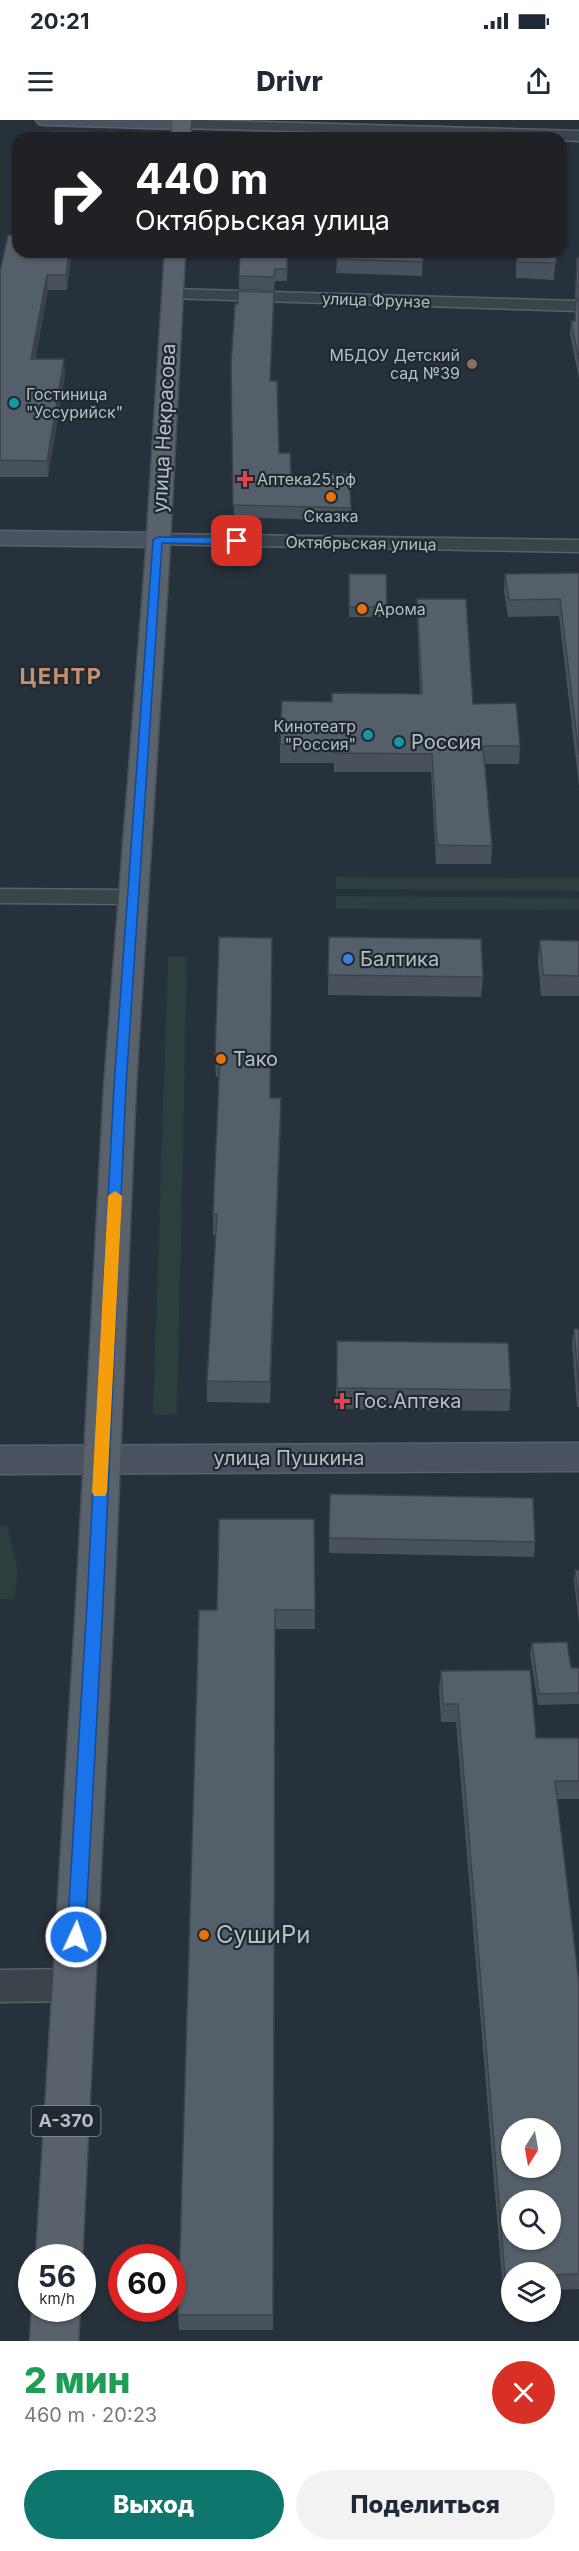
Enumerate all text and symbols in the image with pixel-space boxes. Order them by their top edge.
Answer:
text: 20:21 [30,8,89,34]
icon: menu [24,65,57,98]
text: Drivr [256,65,323,98]
icon: share [522,65,555,98]
text: 440 m [135,153,268,204]
icon: right [36,156,114,234]
text: Октябрьская улица [135,204,390,237]
street label: улица Фрунзе [321,288,431,312]
street label: улица Некрасова [148,343,180,513]
place label: МБДОУ Детский сад №39 [329,345,460,383]
marker: МБДОУ Детский сад №39 [465,357,479,371]
place label: Гостиница "Уссурийск" [26,384,123,422]
marker: Гостиница "Уссурийск" [7,396,21,410]
place label: Аптека25.рф [257,469,356,489]
marker: Аптека25.рф [238,472,252,486]
marker: Сказка [324,490,338,504]
place label: Сказка [304,506,358,526]
pin [211,515,262,566]
icon: arrive [220,524,253,557]
street label: Октябрьская улица [285,532,437,554]
place label: Арома [374,599,426,619]
marker: Арома [355,602,369,616]
district label: ЦЕНТР [19,663,103,689]
place label: Кинотеатр "Россия" [274,716,356,754]
marker: Кинотеатр "Россия" [361,728,375,742]
place label: Россия [411,730,481,754]
marker: Россия [392,735,406,749]
place label: Балтика [360,947,439,971]
marker: Балтика [341,952,355,966]
place label: Тако [233,1047,278,1071]
marker: Тако [214,1052,228,1066]
place label: Гос.Аптека [354,1389,461,1413]
marker: Гос.Аптека [335,1394,349,1408]
street label: улица Пушкина [214,1446,364,1470]
position arrow [44,1905,108,1969]
place label: СушиРи [216,1920,310,1949]
marker: СушиРи [197,1928,211,1942]
road number: А-370 [32,2106,100,2136]
north arrow [501,2118,561,2178]
map controls [501,2118,561,2322]
button: search [501,2190,561,2250]
speed limit sign: 60 [108,2244,186,2322]
text: 56 [38,2258,76,2294]
button: layers [501,2262,561,2322]
text: km/h [39,2289,75,2308]
text: 2 мин [24,2358,130,2402]
button: close [492,2361,555,2424]
text: 460 m · 20:23 [24,2403,157,2427]
button: Выход [24,2470,284,2539]
button: Поделиться [296,2470,555,2539]

